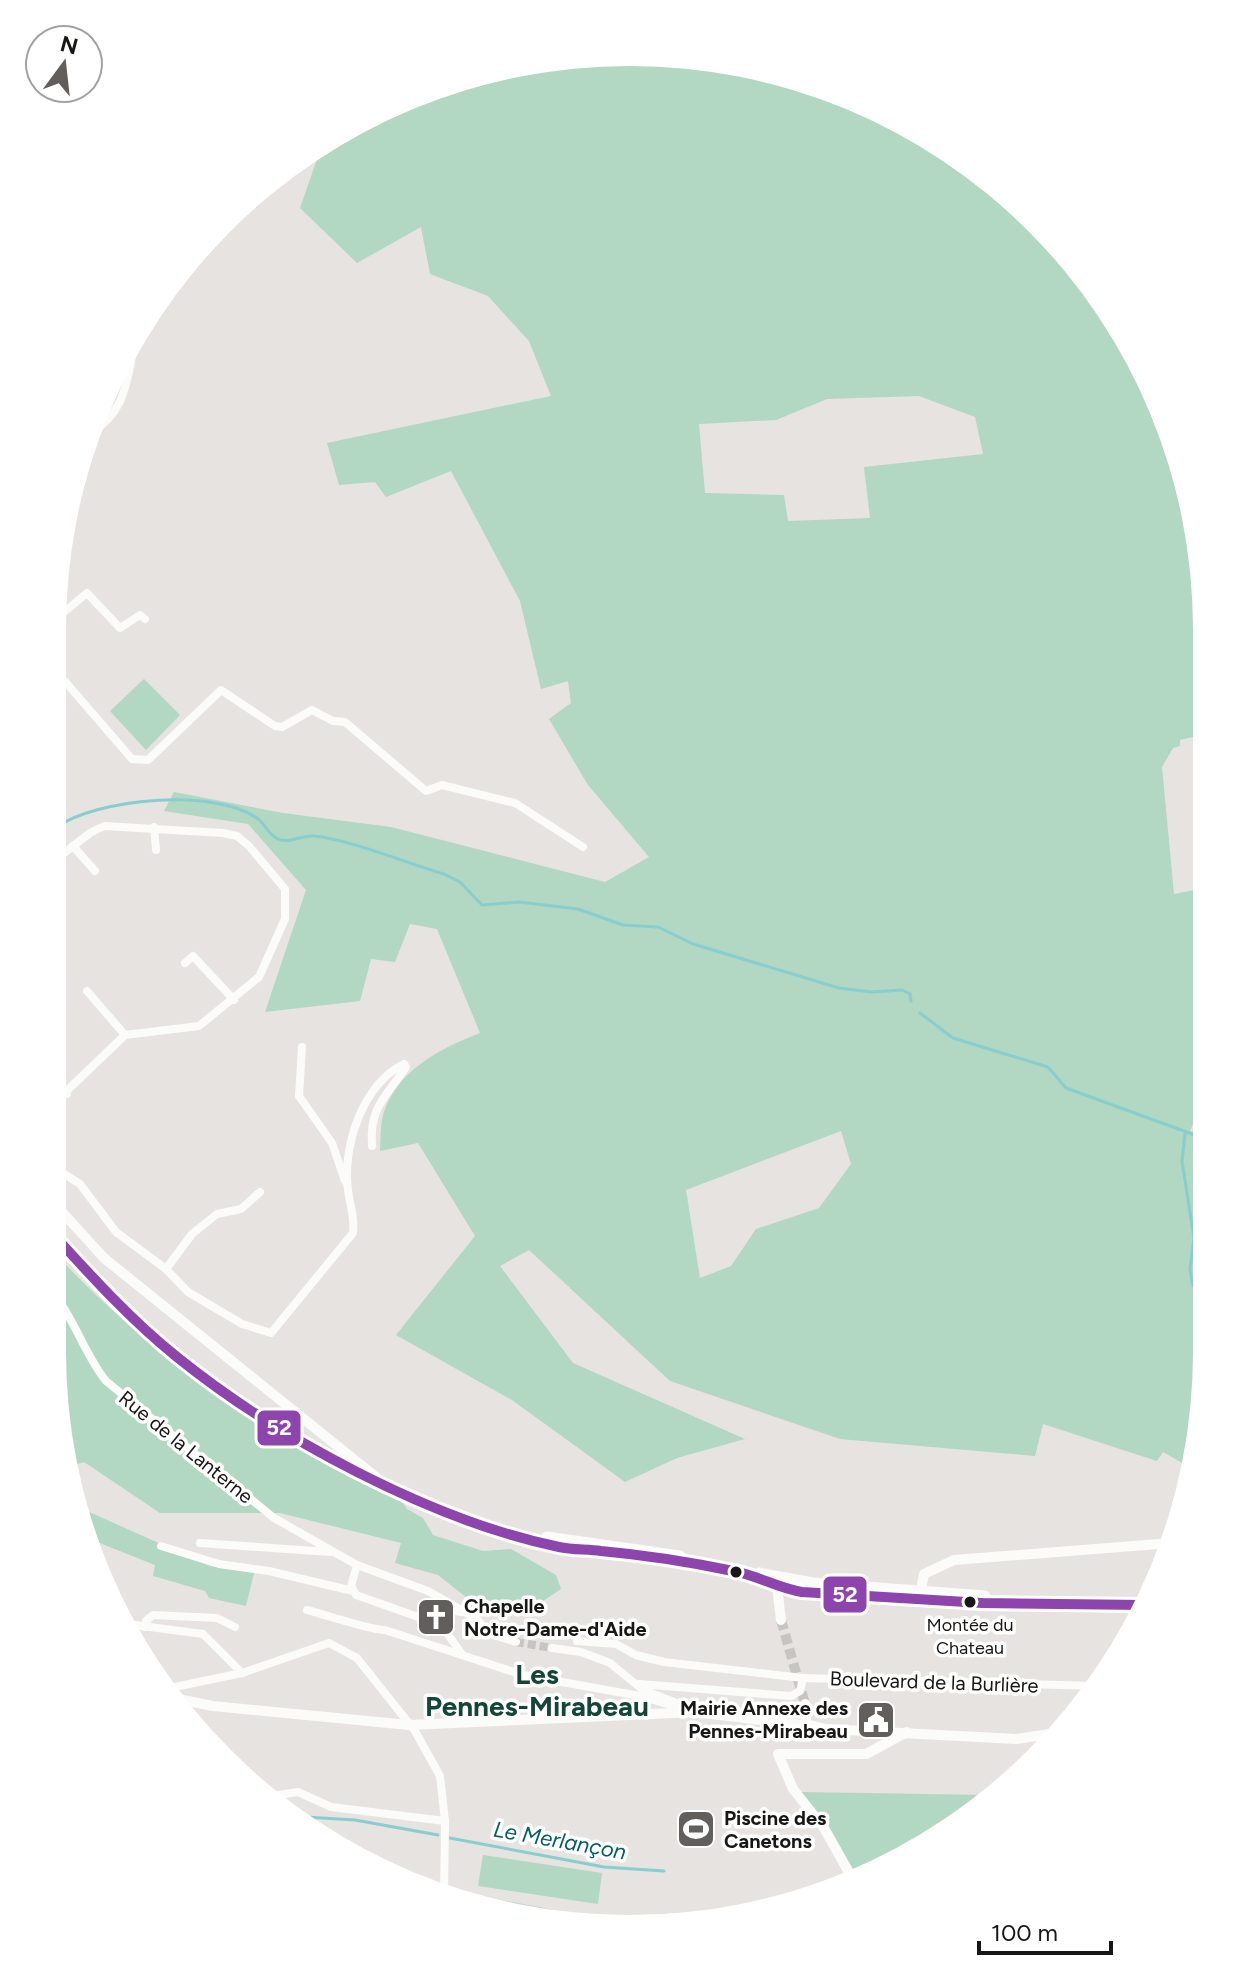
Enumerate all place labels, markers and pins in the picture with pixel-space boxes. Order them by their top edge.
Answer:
unlabelled marker [728,1564,744,1580]
place label: Chapelle Notre-Dame-d'Aide [464,1594,647,1641]
marker: Montée du Chateau [962,1594,978,1610]
church icon: Chapelle Notre-Dame-d'Aide [415,1596,457,1638]
place label: Montée du Chateau [926,1614,1014,1659]
place label: Mairie Annexe des Pennes-Mirabeau [680,1696,848,1743]
public building icon: Mairie Annexe des Pennes-Mirabeau [855,1699,897,1741]
place label: Piscine des Canetons [724,1806,826,1853]
sports icon: Piscine des Canetons [675,1808,717,1850]

